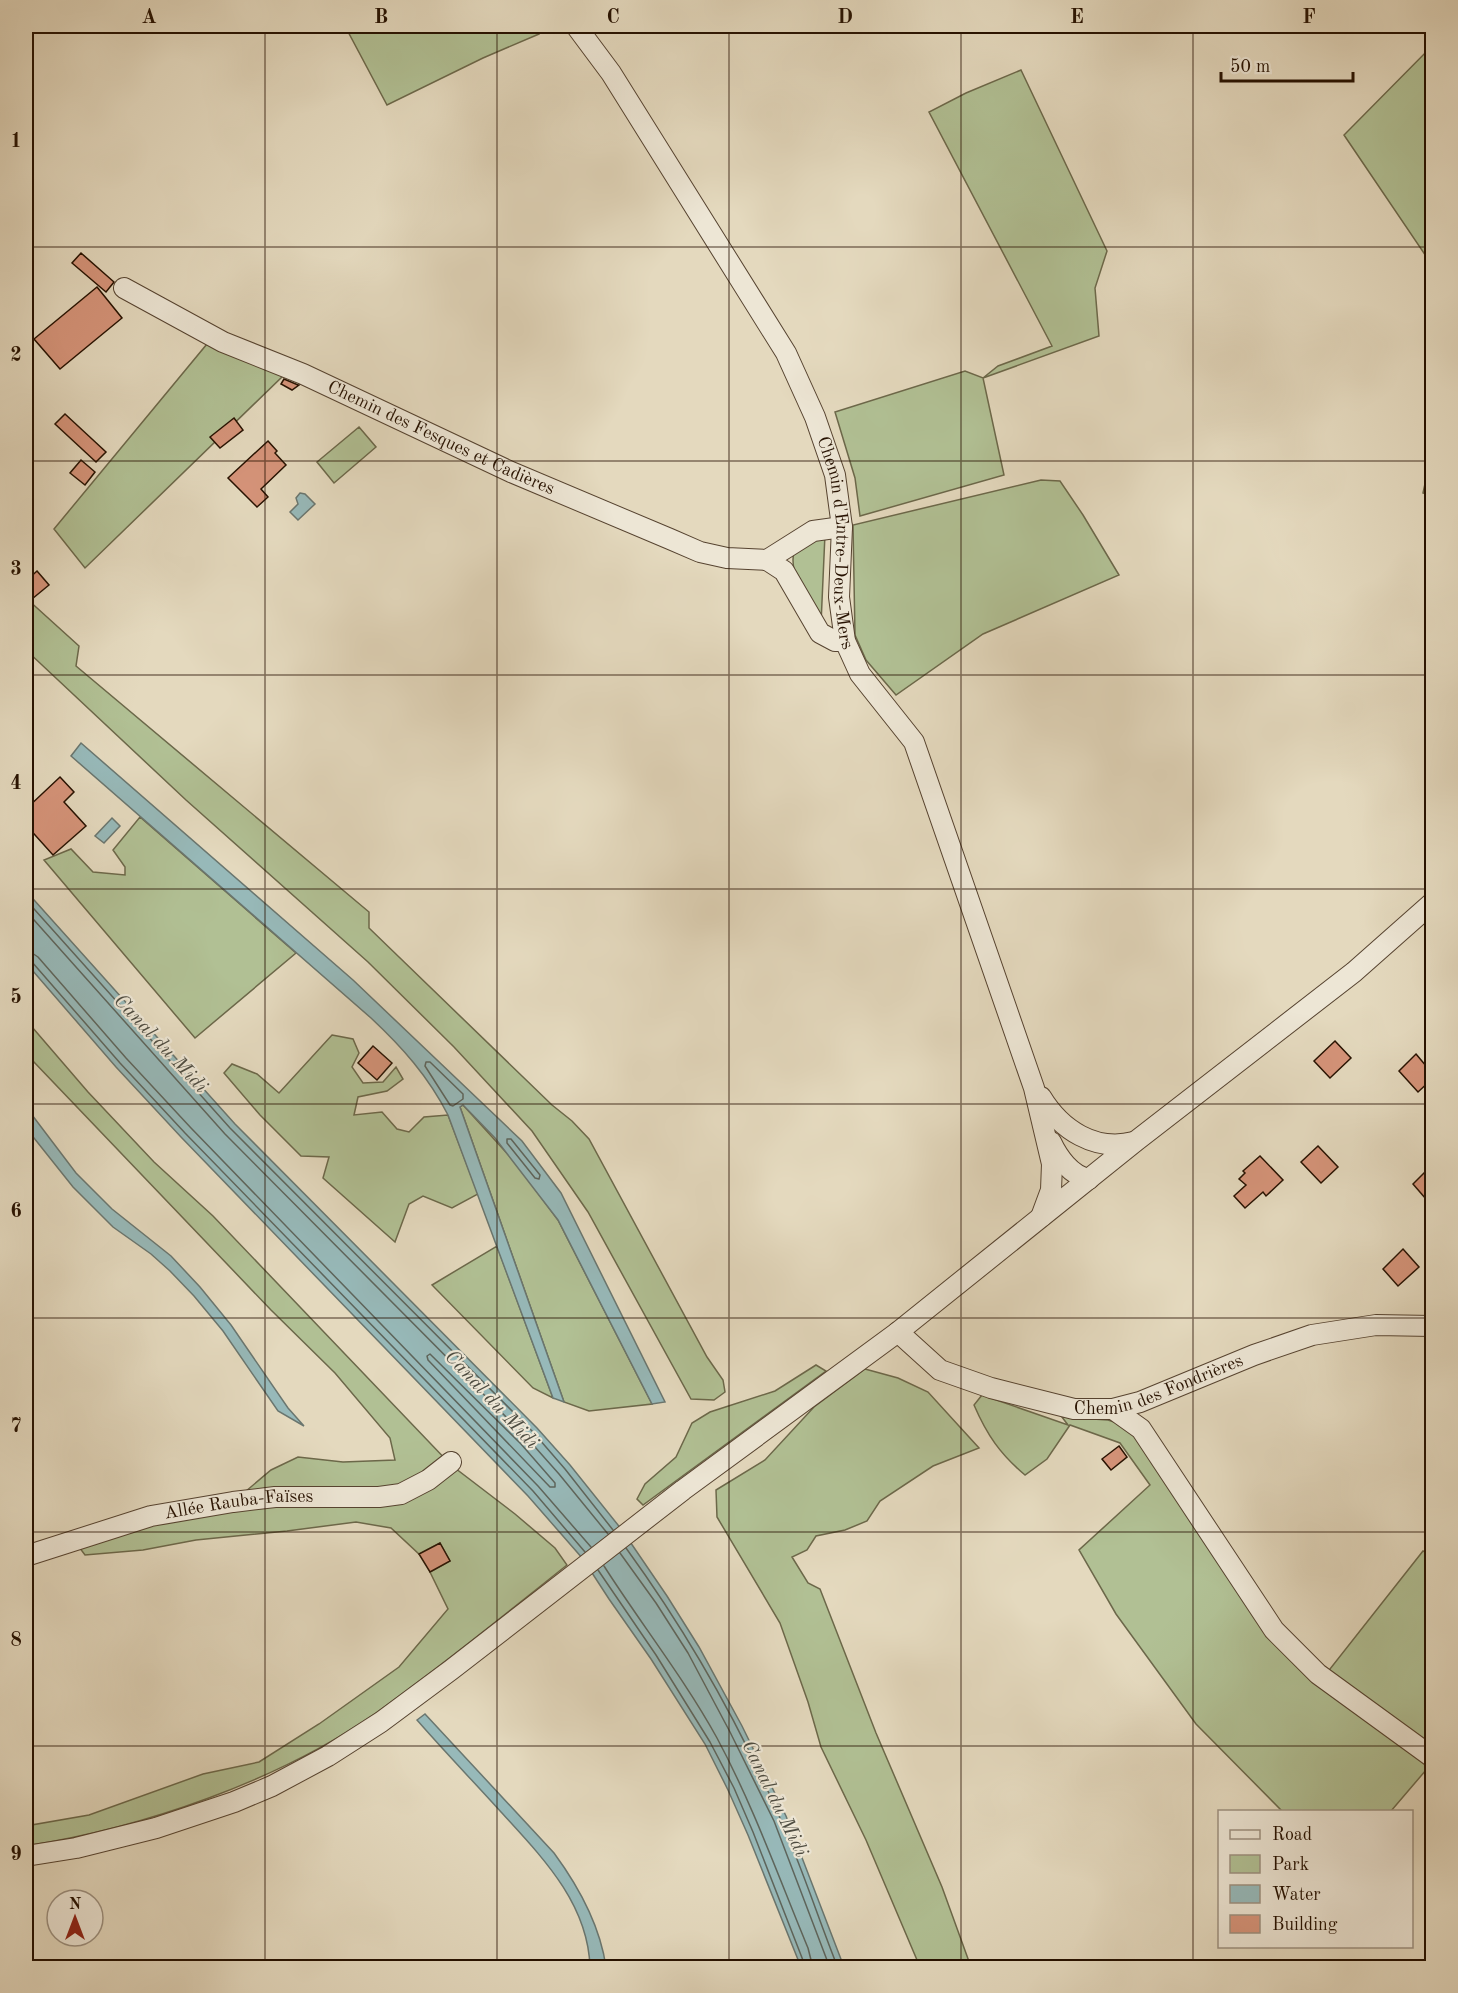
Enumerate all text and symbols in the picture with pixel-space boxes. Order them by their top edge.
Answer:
text: A [141,8,157,28]
text: B [374,8,388,28]
text: C [606,8,620,28]
text: D [837,8,853,28]
text: E [1070,8,1084,28]
text: F [1302,8,1316,28]
scale bar [1221,45,1353,83]
text: 50 m [1230,58,1270,76]
text: 1 [10,132,22,152]
text: 2 [10,346,22,366]
street label: Chemin des Fesques et Cadières [325,378,557,498]
street label: Chemin d'Entre-Deux-Mers [813,434,857,652]
text: 3 [10,560,22,580]
text: 4 [10,774,22,794]
text: 5 [10,987,22,1008]
water label: Canal du Midi [109,991,211,1098]
text: 6 [10,1202,22,1222]
water label: Canal du Midi [440,1347,542,1454]
street label: Chemin des Fondrières [1074,1351,1246,1418]
text: 7 [10,1417,22,1437]
street label: Allée Rauba-Faïses [163,1488,314,1523]
text: 8 [10,1631,22,1651]
water label: Canal du Midi [737,1737,811,1861]
legend [1218,1810,1413,1948]
text: Road [1272,1826,1312,1844]
text: 9 [10,1845,22,1865]
text: Park [1272,1856,1309,1874]
text: Water [1272,1886,1321,1904]
north arrow [45,1888,105,1948]
text: N [69,1897,82,1913]
text: Building [1272,1916,1338,1934]

